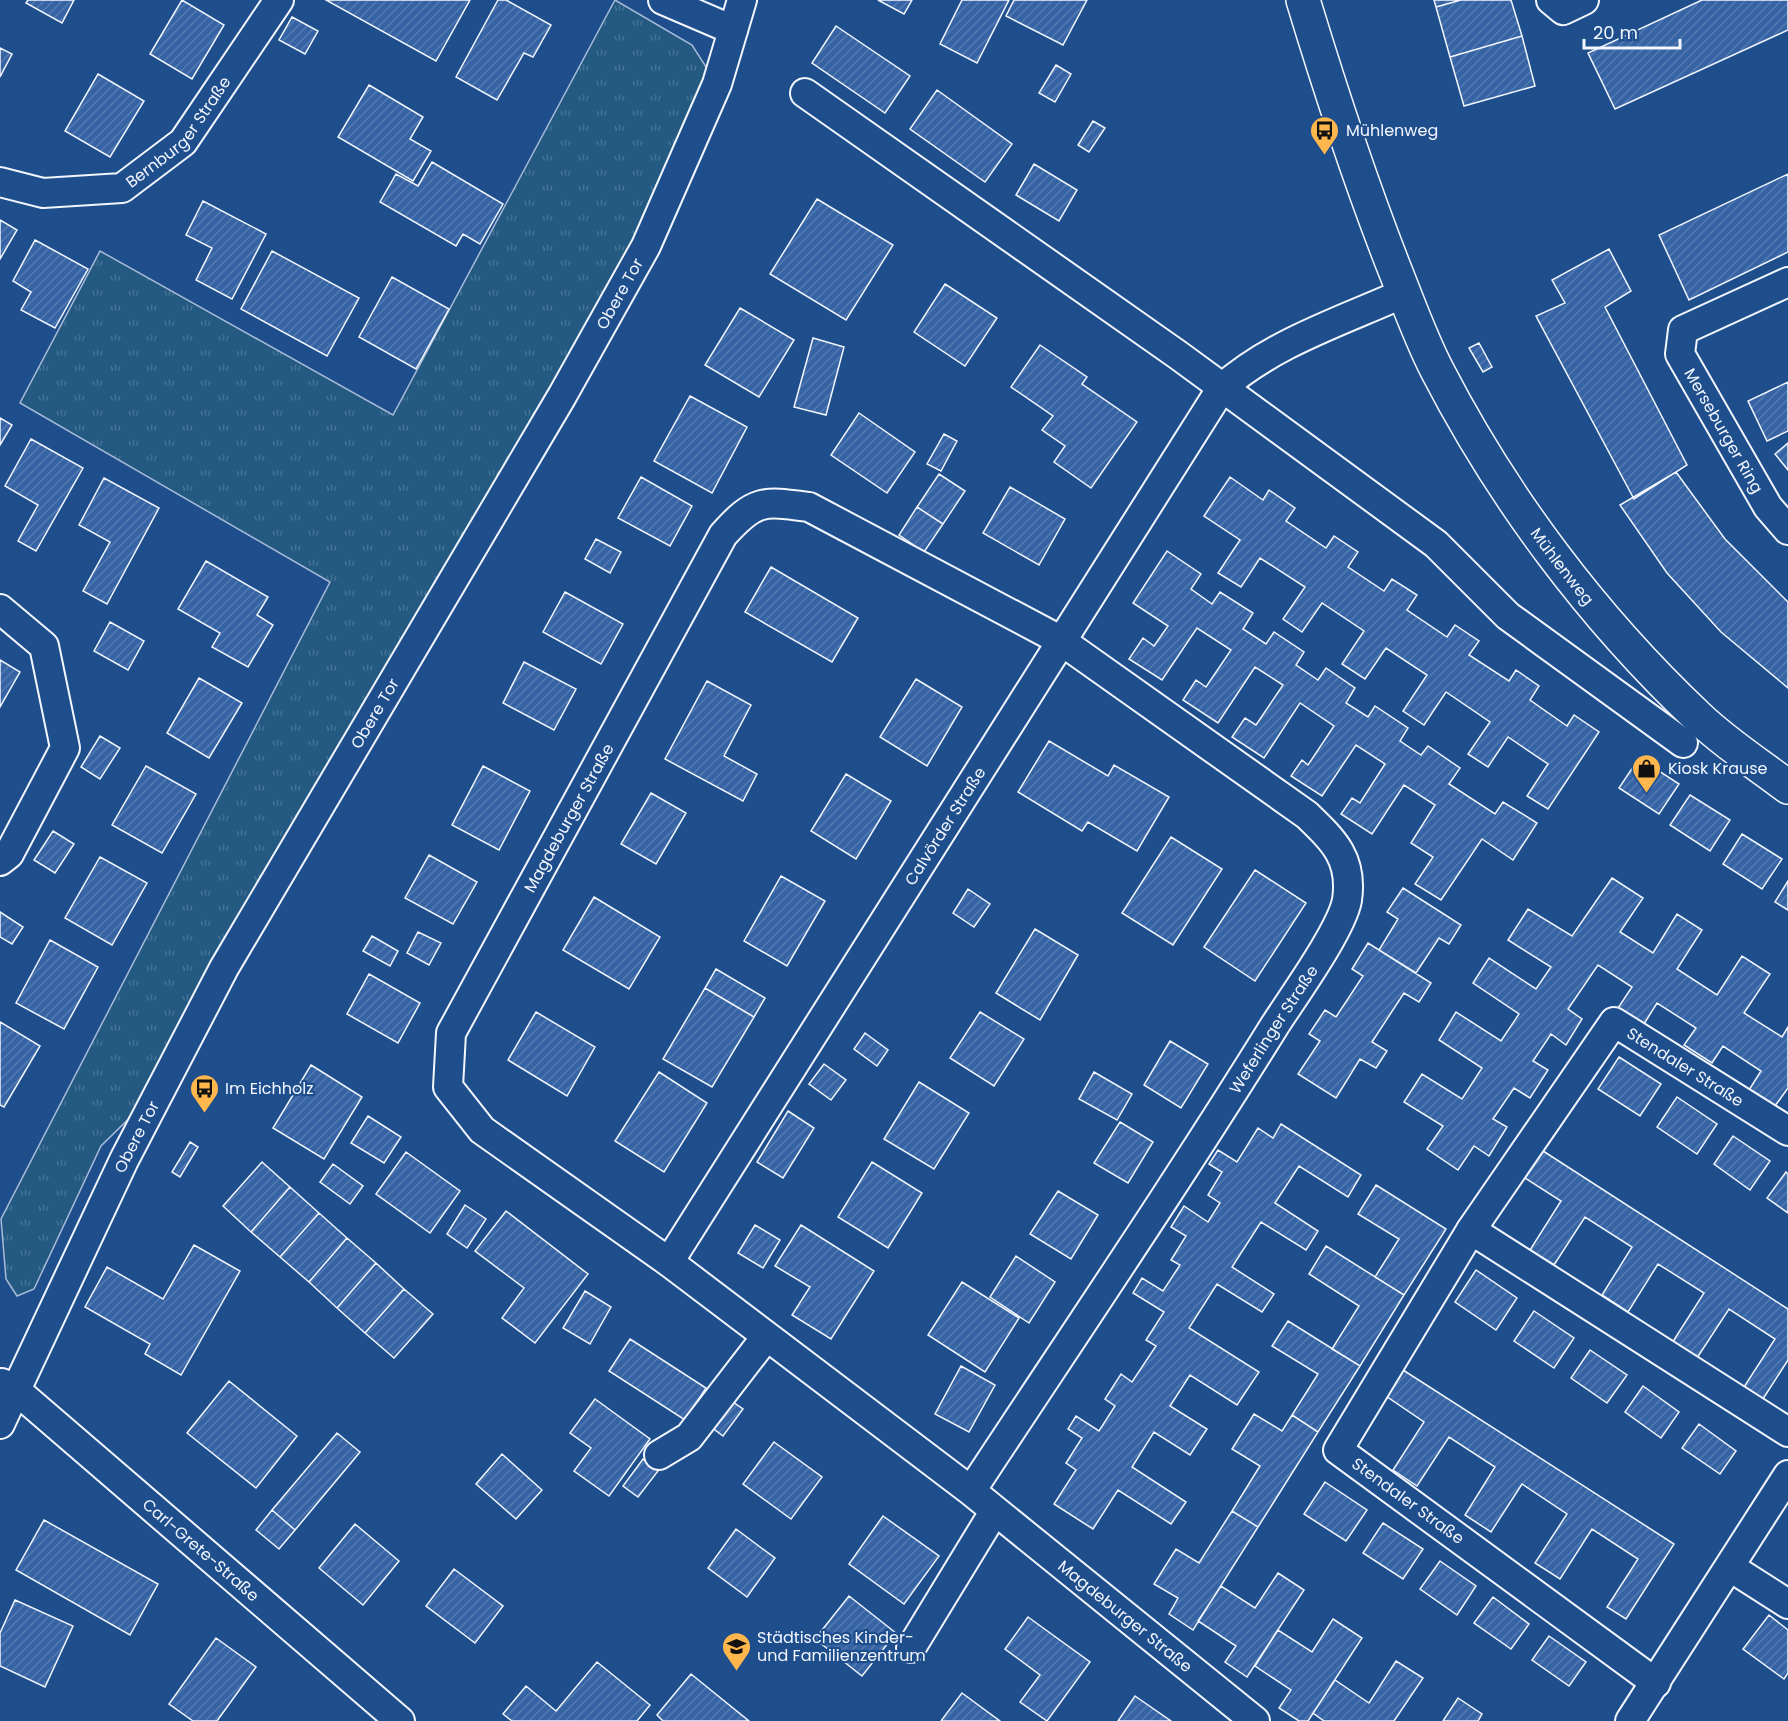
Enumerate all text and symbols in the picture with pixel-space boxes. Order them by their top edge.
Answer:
scale bar [1584,12,1680,50]
text: 20 m [1593,20,1638,45]
street label: Bernburger Straße [121,71,236,193]
bus stop icon: Mühlenweg [1309,114,1341,156]
place label: Mühlenweg [1346,119,1438,142]
street label: Obere Tor [590,254,649,333]
street label: Merseburger Ring [1679,364,1769,497]
street label: Mühlenweg [1525,523,1600,610]
street label: Obere Tor [345,674,404,753]
street label: Magdeburger Straße [518,739,620,897]
shop icon: Kiosk Krause [1631,752,1663,794]
place label: Kiosk Krause [1668,757,1768,780]
street label: Calvörder Straße [899,762,991,890]
street label: Weferlinger Straße [1223,960,1323,1098]
street label: Stendaler Straße [1623,1021,1748,1112]
bus stop icon: Im Eichholz [188,1072,220,1114]
place label: Im Eichholz [225,1077,313,1100]
street label: Obere Tor [108,1097,164,1177]
street label: Stendaler Straße [1347,1452,1469,1550]
street label: Carl-Grete-Straße [138,1493,265,1607]
street label: Magdeburger Straße [1053,1554,1198,1678]
place label: Städtisches Kinder- und Familienzentrum [757,1626,926,1667]
school or university icon: Städtisches Kinder- und Familienzentrum [720,1630,752,1672]

